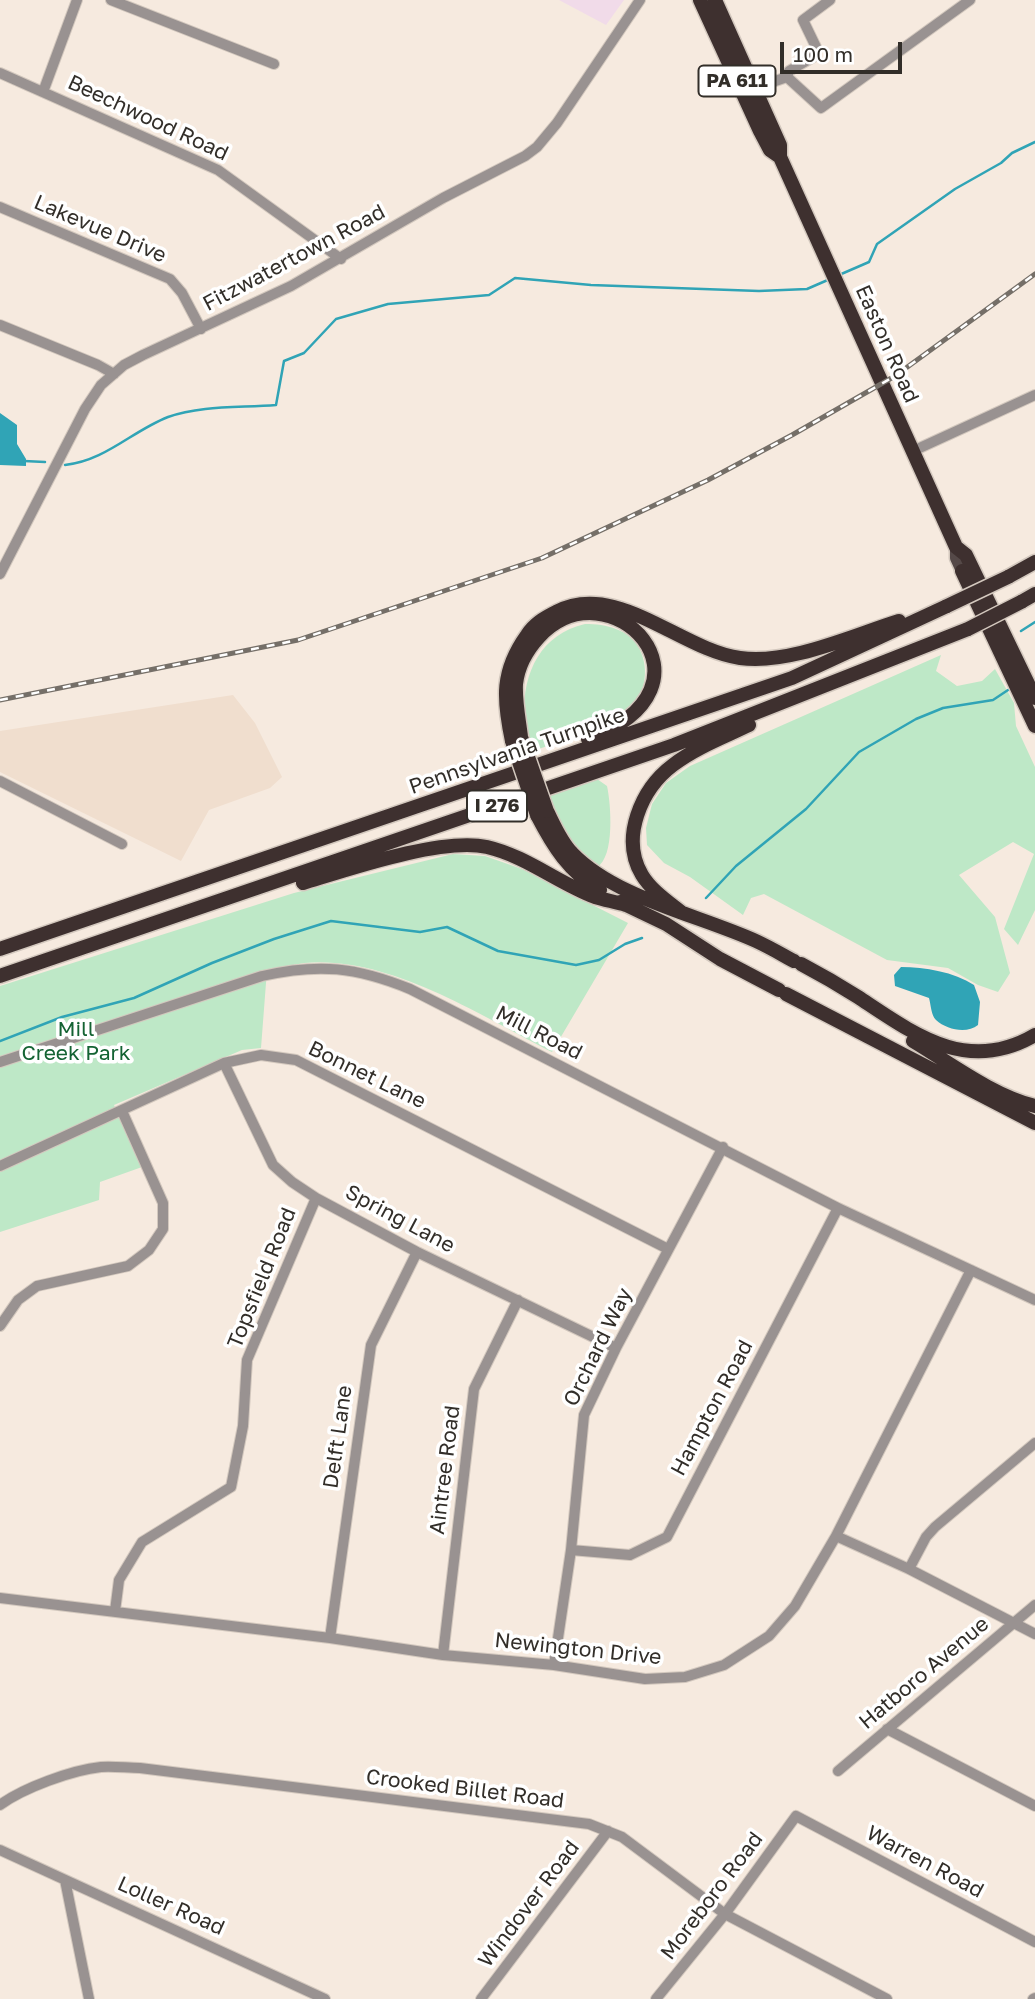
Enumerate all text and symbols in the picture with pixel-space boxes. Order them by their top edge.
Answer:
scale bar [783,28,906,72]
text: 100 m [793,41,853,67]
road number: PA 611 [698,66,776,96]
street label: Beechwood Road [64,70,232,166]
street label: Lakevue Drive [30,190,170,268]
street label: Fitzwatertown Road [199,199,389,317]
street label: Easton Road [850,281,924,407]
street label: Pennsylvania Turnpike [406,702,628,800]
road number: I 276 [467,790,527,821]
street label: Mill Road [491,1000,587,1066]
park label: Mill Creek Park [21,1016,131,1066]
street label: Bonnet Lane [304,1036,430,1114]
street label: Spring Lane [341,1180,459,1258]
street label: Topsfield Road [222,1204,302,1352]
street label: Orchard Way [559,1284,637,1410]
street label: Hampton Road [666,1336,758,1480]
street label: Delft Lane [318,1384,358,1490]
street label: Aintree Road [425,1404,465,1536]
street label: Hatboro Avenue [854,1611,994,1735]
street label: Newington Drive [493,1628,663,1670]
street label: Crooked Billet Road [364,1764,566,1814]
street label: Warren Road [862,1821,988,1903]
street label: Moreboro Road [656,1827,768,1965]
street label: Windover Road [473,1836,585,1972]
street label: Loller Road [114,1871,228,1941]

